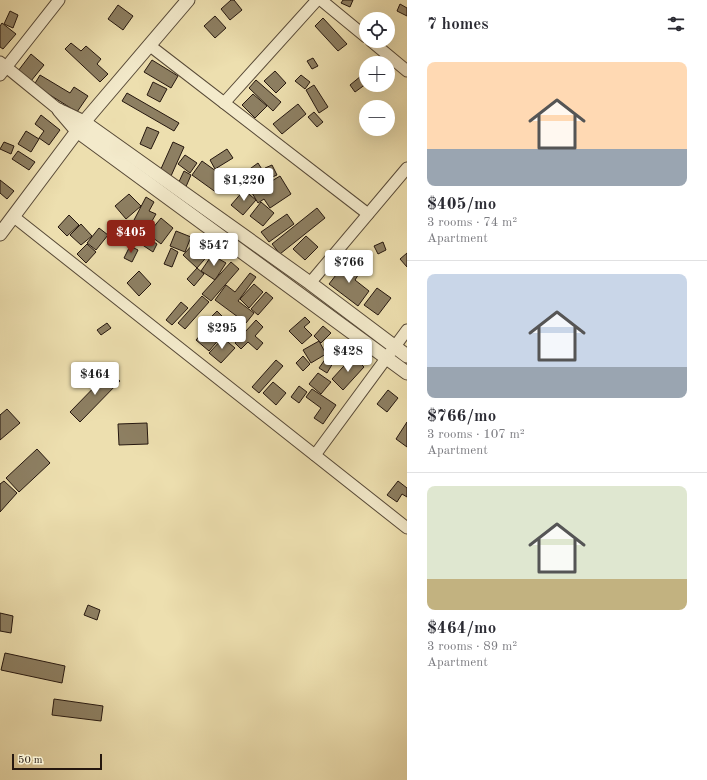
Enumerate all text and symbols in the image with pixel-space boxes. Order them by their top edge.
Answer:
map controls [359,12,395,136]
button: locate [359,12,395,48]
icon: filters [665,13,687,35]
text: 7 homes [427,16,489,33]
button: + [359,56,395,92]
icon: home [521,88,593,160]
button: − [359,100,395,136]
pin: $1,220 [211,168,277,202]
text: $1,220 [223,174,265,187]
text: $405/mo [427,196,496,213]
text: 3 rooms · 74 m² [427,216,517,229]
pin: $405 [107,220,155,254]
text: $405 [116,226,146,239]
text: Apartment [427,232,488,245]
pin: $547 [190,233,238,267]
text: $547 [199,239,229,252]
pin: $766 [325,250,373,284]
text: $766 [334,256,364,269]
icon: home [521,300,593,372]
pin: $295 [198,316,246,350]
text: $295 [207,322,237,335]
pin: $428 [324,339,372,373]
text: $428 [333,345,363,358]
pin: $464 [71,362,119,396]
text: $464 [80,368,110,381]
text: $766/mo [427,408,496,425]
text: 3 rooms · 107 m² [427,428,525,441]
text: Apartment [427,444,488,457]
icon: home [521,512,593,584]
text: $464/mo [427,620,496,637]
text: 3 rooms · 89 m² [427,640,517,653]
text: Apartment [427,656,488,669]
scale bar [12,752,102,771]
text: 50 m [18,755,43,766]

